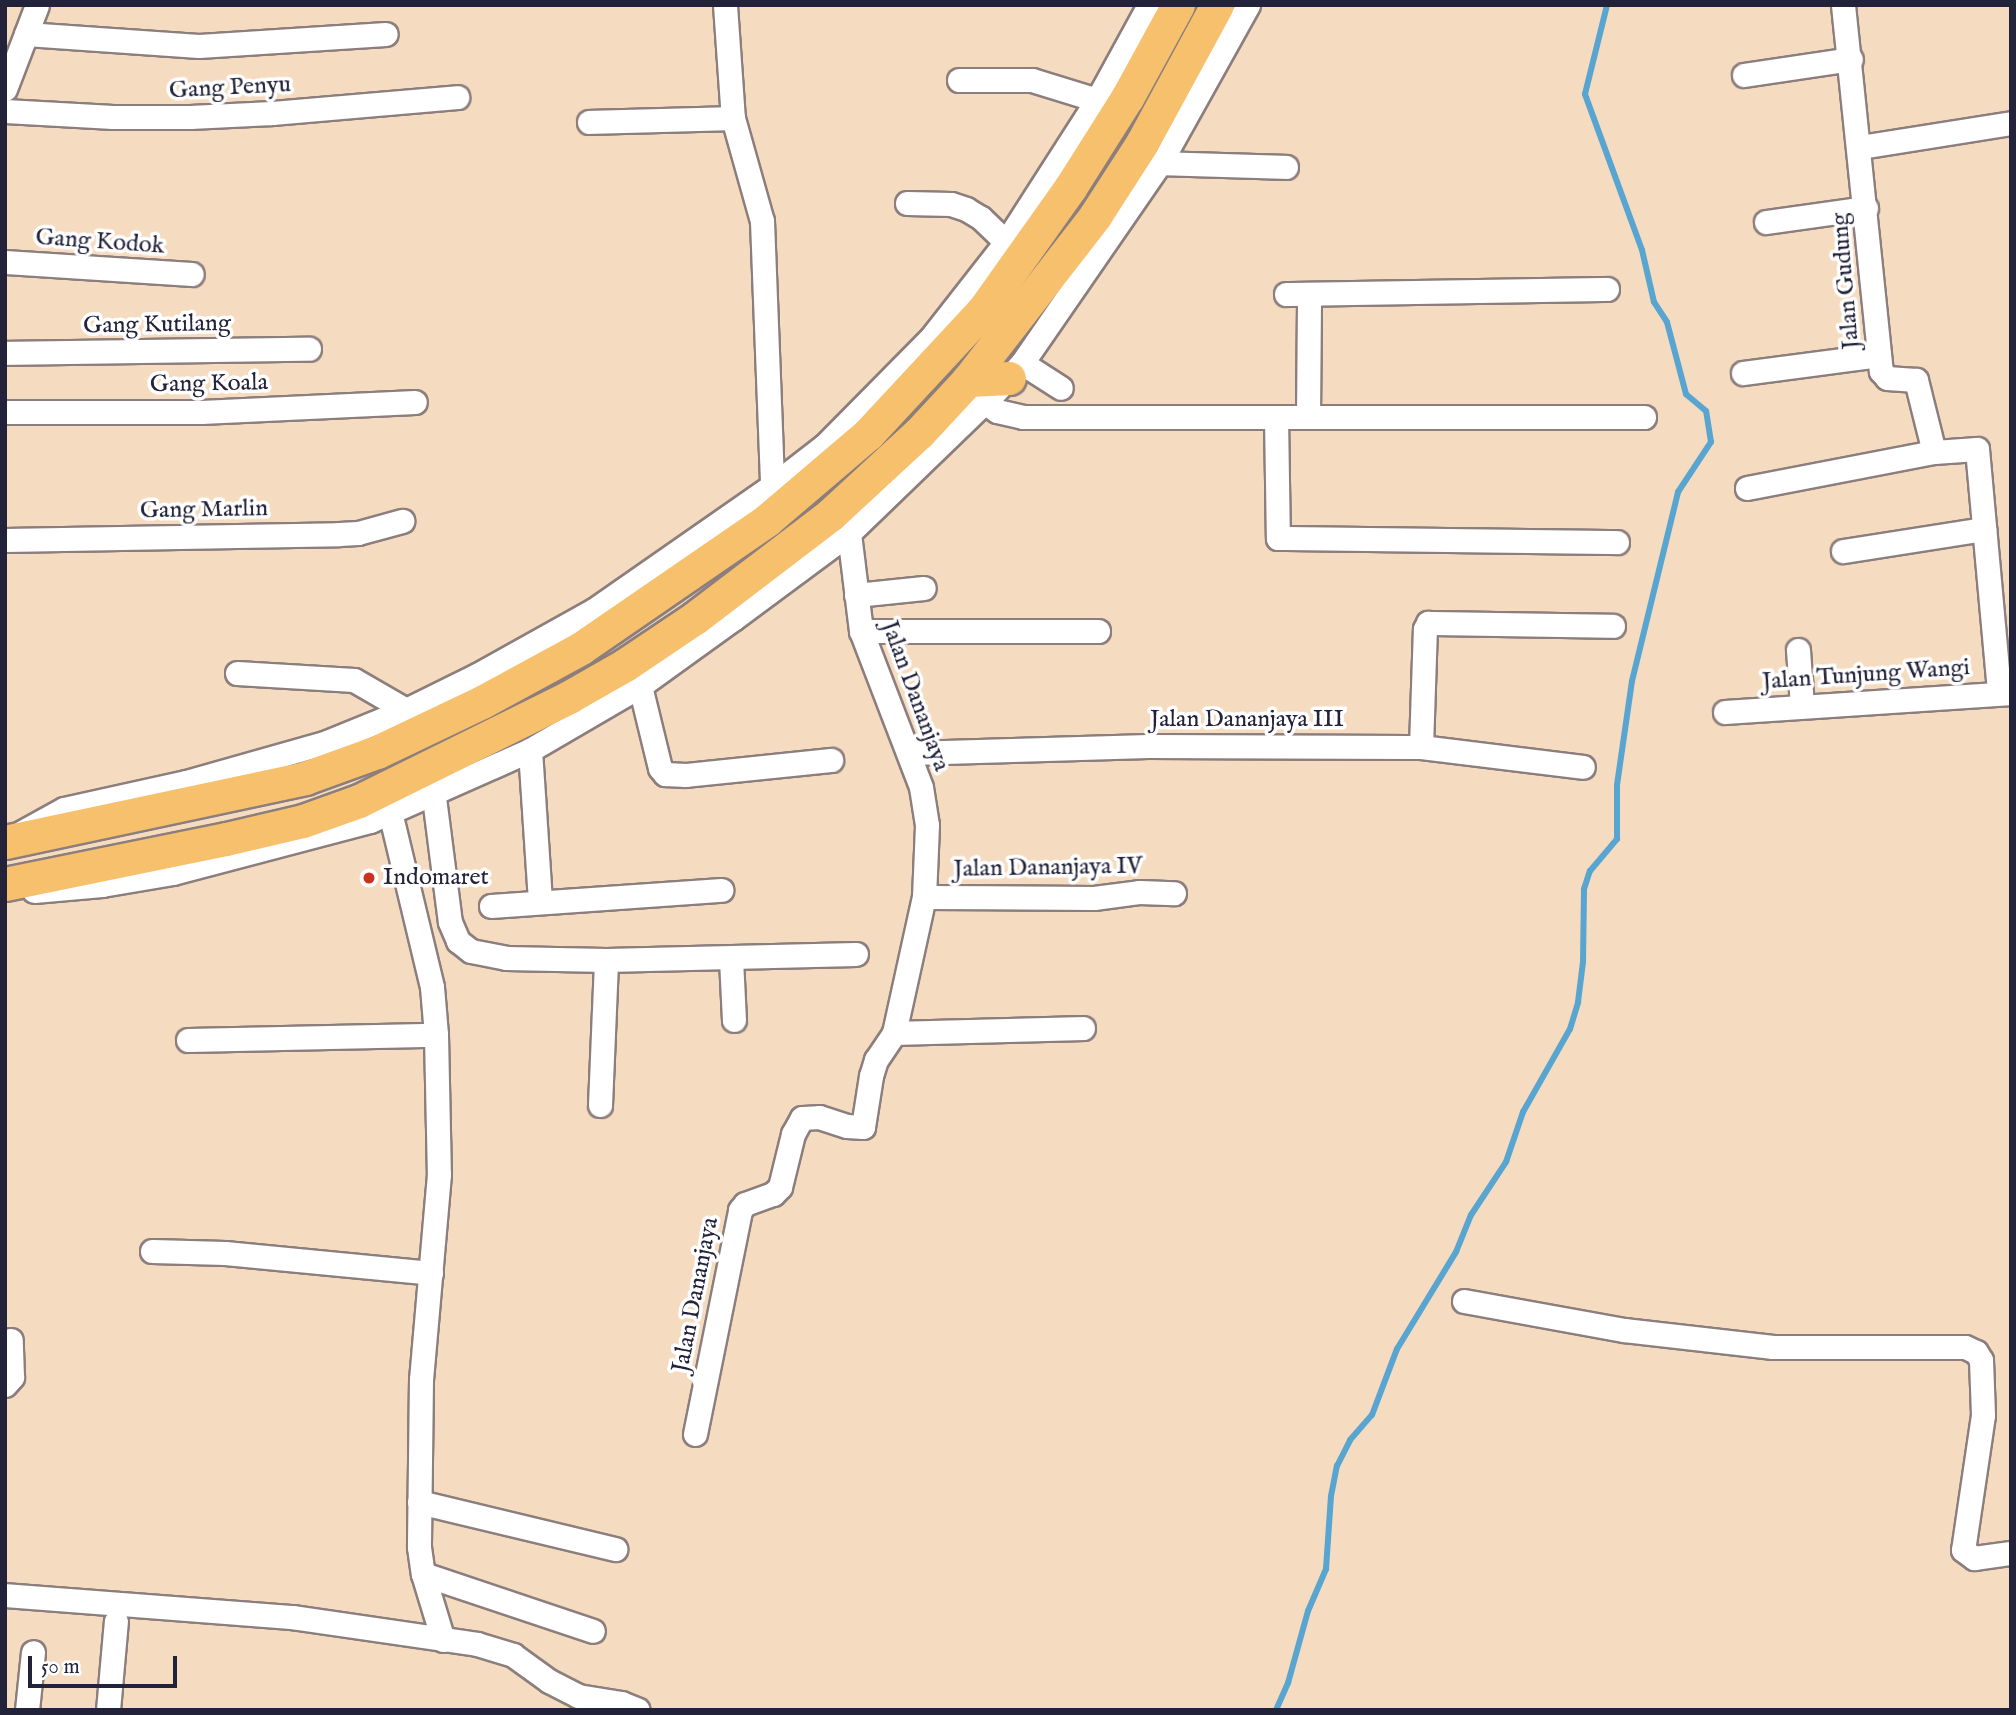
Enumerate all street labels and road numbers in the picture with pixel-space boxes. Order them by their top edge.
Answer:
street label: Gang Penyu [168,70,292,106]
street label: Jalan Gudung [1826,211,1866,351]
street label: Gang Kodok [35,223,165,261]
street label: Gang Kutilang [83,309,231,341]
street label: Gang Koala [150,369,268,399]
street label: Gang Marlin [140,494,268,526]
street label: Jalan Dananjaya [874,617,956,775]
street label: Jalan Tunjung Wangi [1761,653,1971,697]
street label: Jalan Dananjaya III [1150,706,1344,734]
street label: Jalan Dananjaya IV [953,852,1143,884]
street label: Jalan Dananjaya [667,1215,725,1375]

